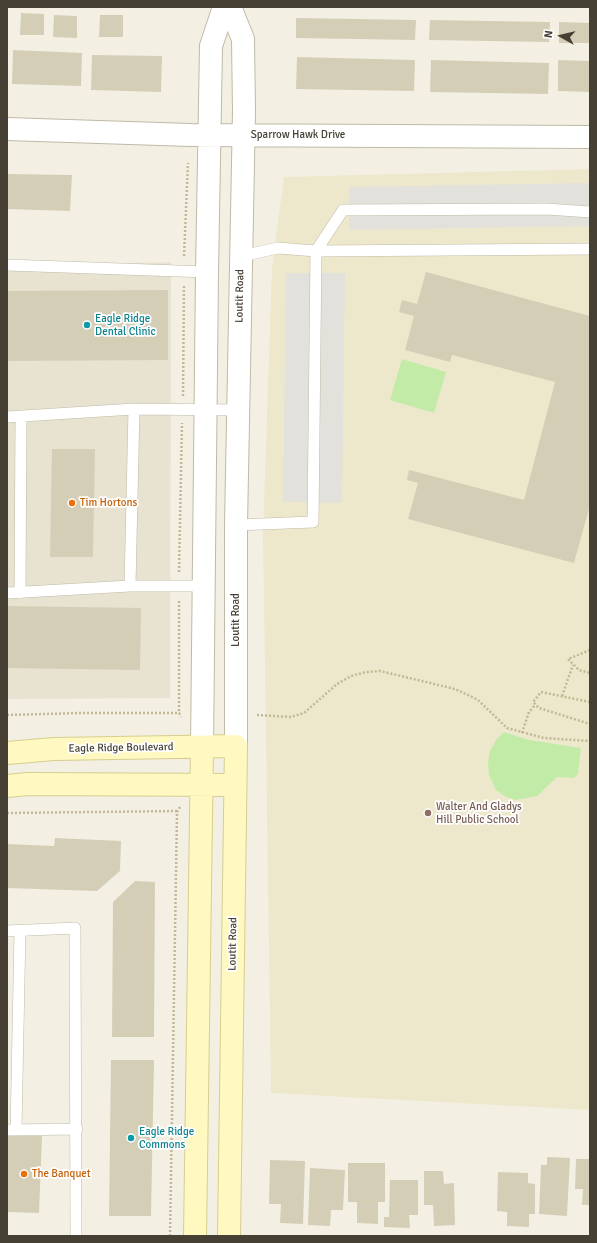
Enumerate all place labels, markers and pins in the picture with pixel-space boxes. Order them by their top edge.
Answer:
place label: Eagle Ridge Dental Clinic [95,312,156,338]
marker: Eagle Ridge Dental Clinic [82,320,92,330]
place label: Tim Hortons [80,496,137,510]
marker: Tim Hortons [67,498,77,508]
place label: Walter And Gladys Hill Public School [436,800,522,826]
marker: Walter And Gladys Hill Public School [423,808,433,818]
place label: Eagle Ridge Commons [139,1125,194,1151]
marker: Eagle Ridge Commons [126,1133,136,1143]
place label: The Banquet [32,1167,91,1181]
marker: The Banquet [19,1169,29,1179]

